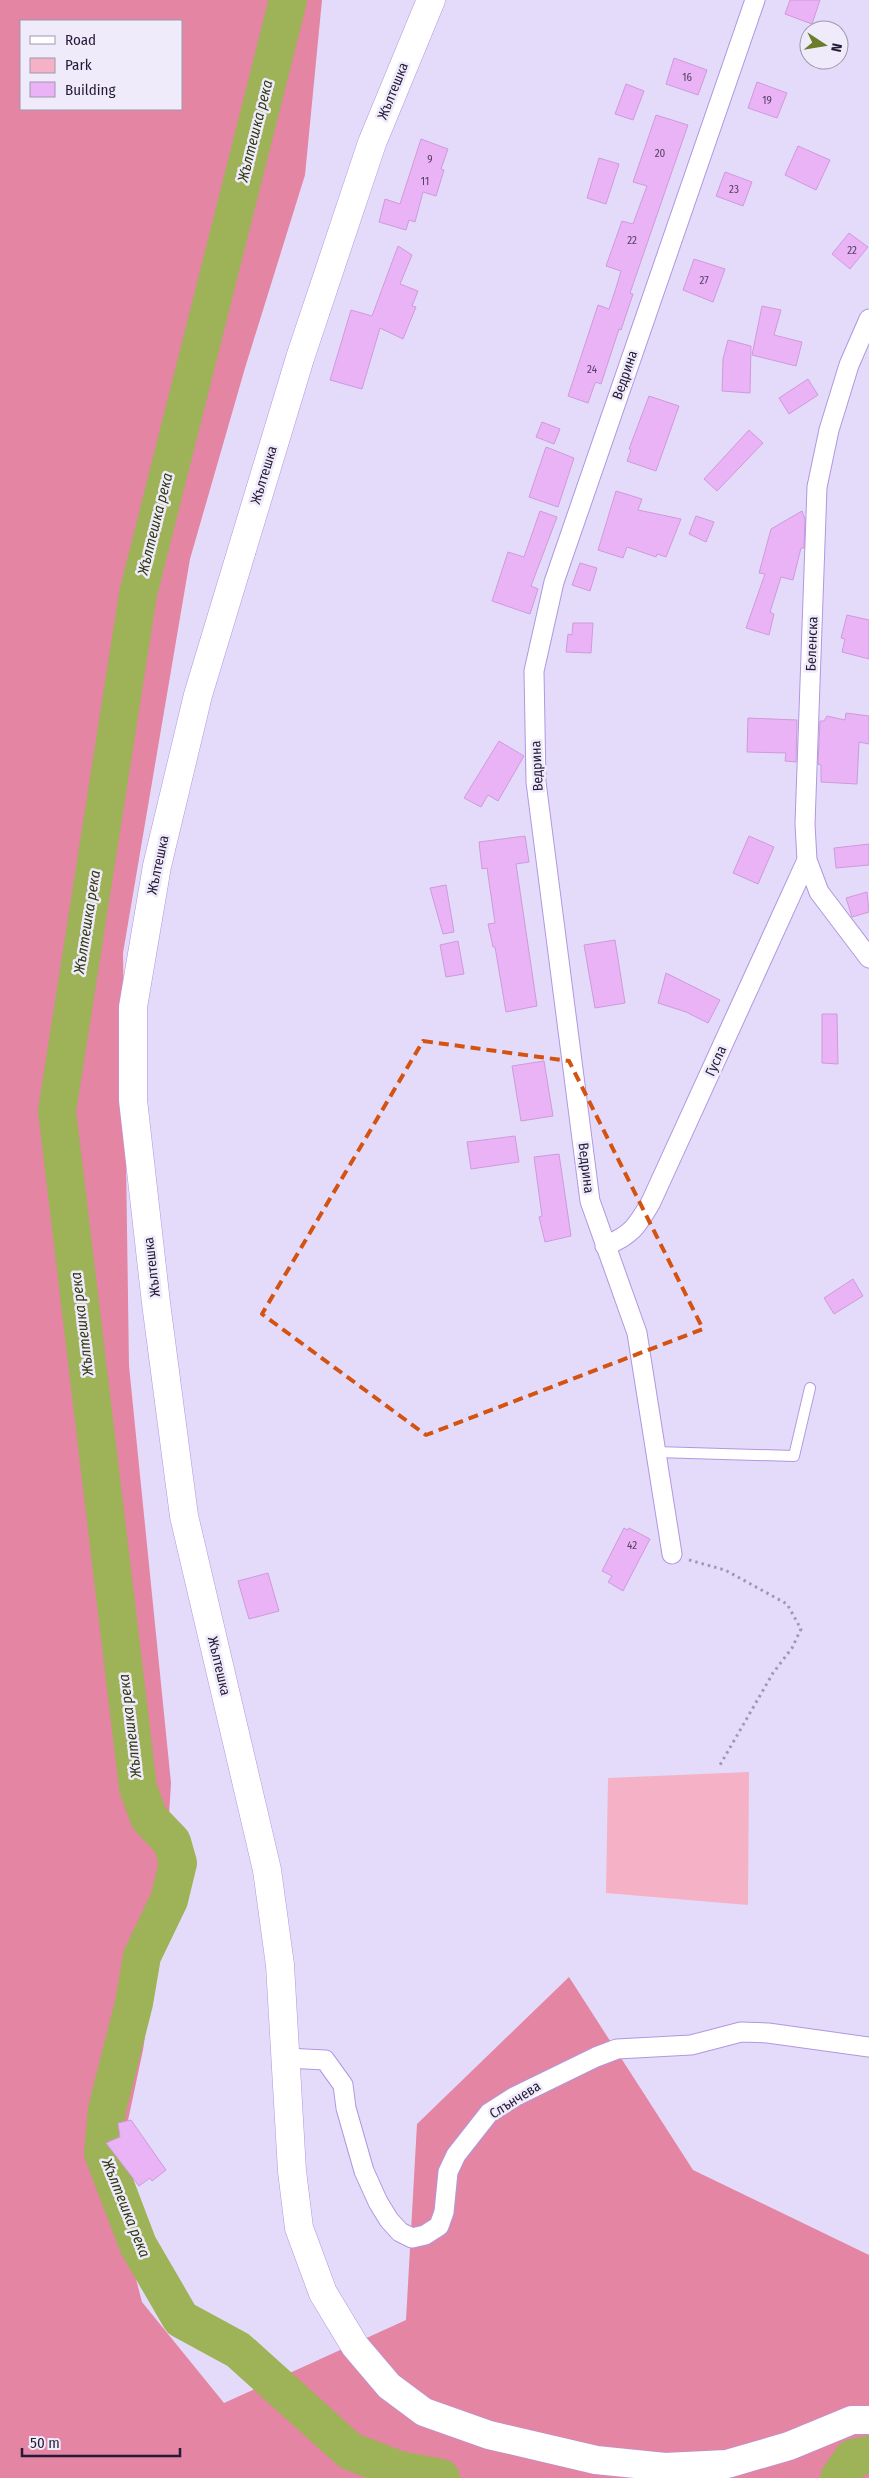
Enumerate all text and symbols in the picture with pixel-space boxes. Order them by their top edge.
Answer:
legend [20,20,182,110]
north arrow [799,20,849,70]
text: Road [65,31,96,49]
text: N [827,42,845,53]
text: Park [65,56,92,74]
street label: Жълтешка [374,60,412,122]
house number: 16 [682,71,692,84]
water label: Жълтешка река [233,78,276,185]
text: Building [65,81,116,99]
house number: 19 [762,94,772,107]
house number: 20 [655,147,666,160]
house number: 9 [427,153,433,166]
house number: 11 [421,175,429,188]
house number: 23 [729,183,739,196]
house number: 22 [627,234,637,247]
house number: 22 [847,244,857,257]
house number: 27 [699,274,709,287]
street label: Ведрина [609,348,641,402]
house number: 24 [587,363,598,376]
street label: Жълтешка [247,444,281,506]
water label: Жълтешка река [133,471,176,578]
street label: Беленска [803,616,821,672]
street label: Ведрина [527,740,547,792]
street label: Жълтешка [143,834,173,896]
water label: Жълтешка река [70,869,104,976]
street label: Гусла [702,1043,730,1079]
street label: Ведрина [574,1142,598,1194]
street label: Жълтешка [140,1236,164,1298]
water label: Жълтешка река [67,1271,97,1378]
house number: 42 [627,1539,637,1552]
street label: Жълтешка [204,1635,234,1697]
water label: Жълтешка река [115,1673,145,1780]
street label: Слънчева [486,2078,544,2122]
water label: Жълтешка река [98,2155,154,2260]
scale bar [22,2426,180,2458]
text: 50 m [30,2434,60,2452]

